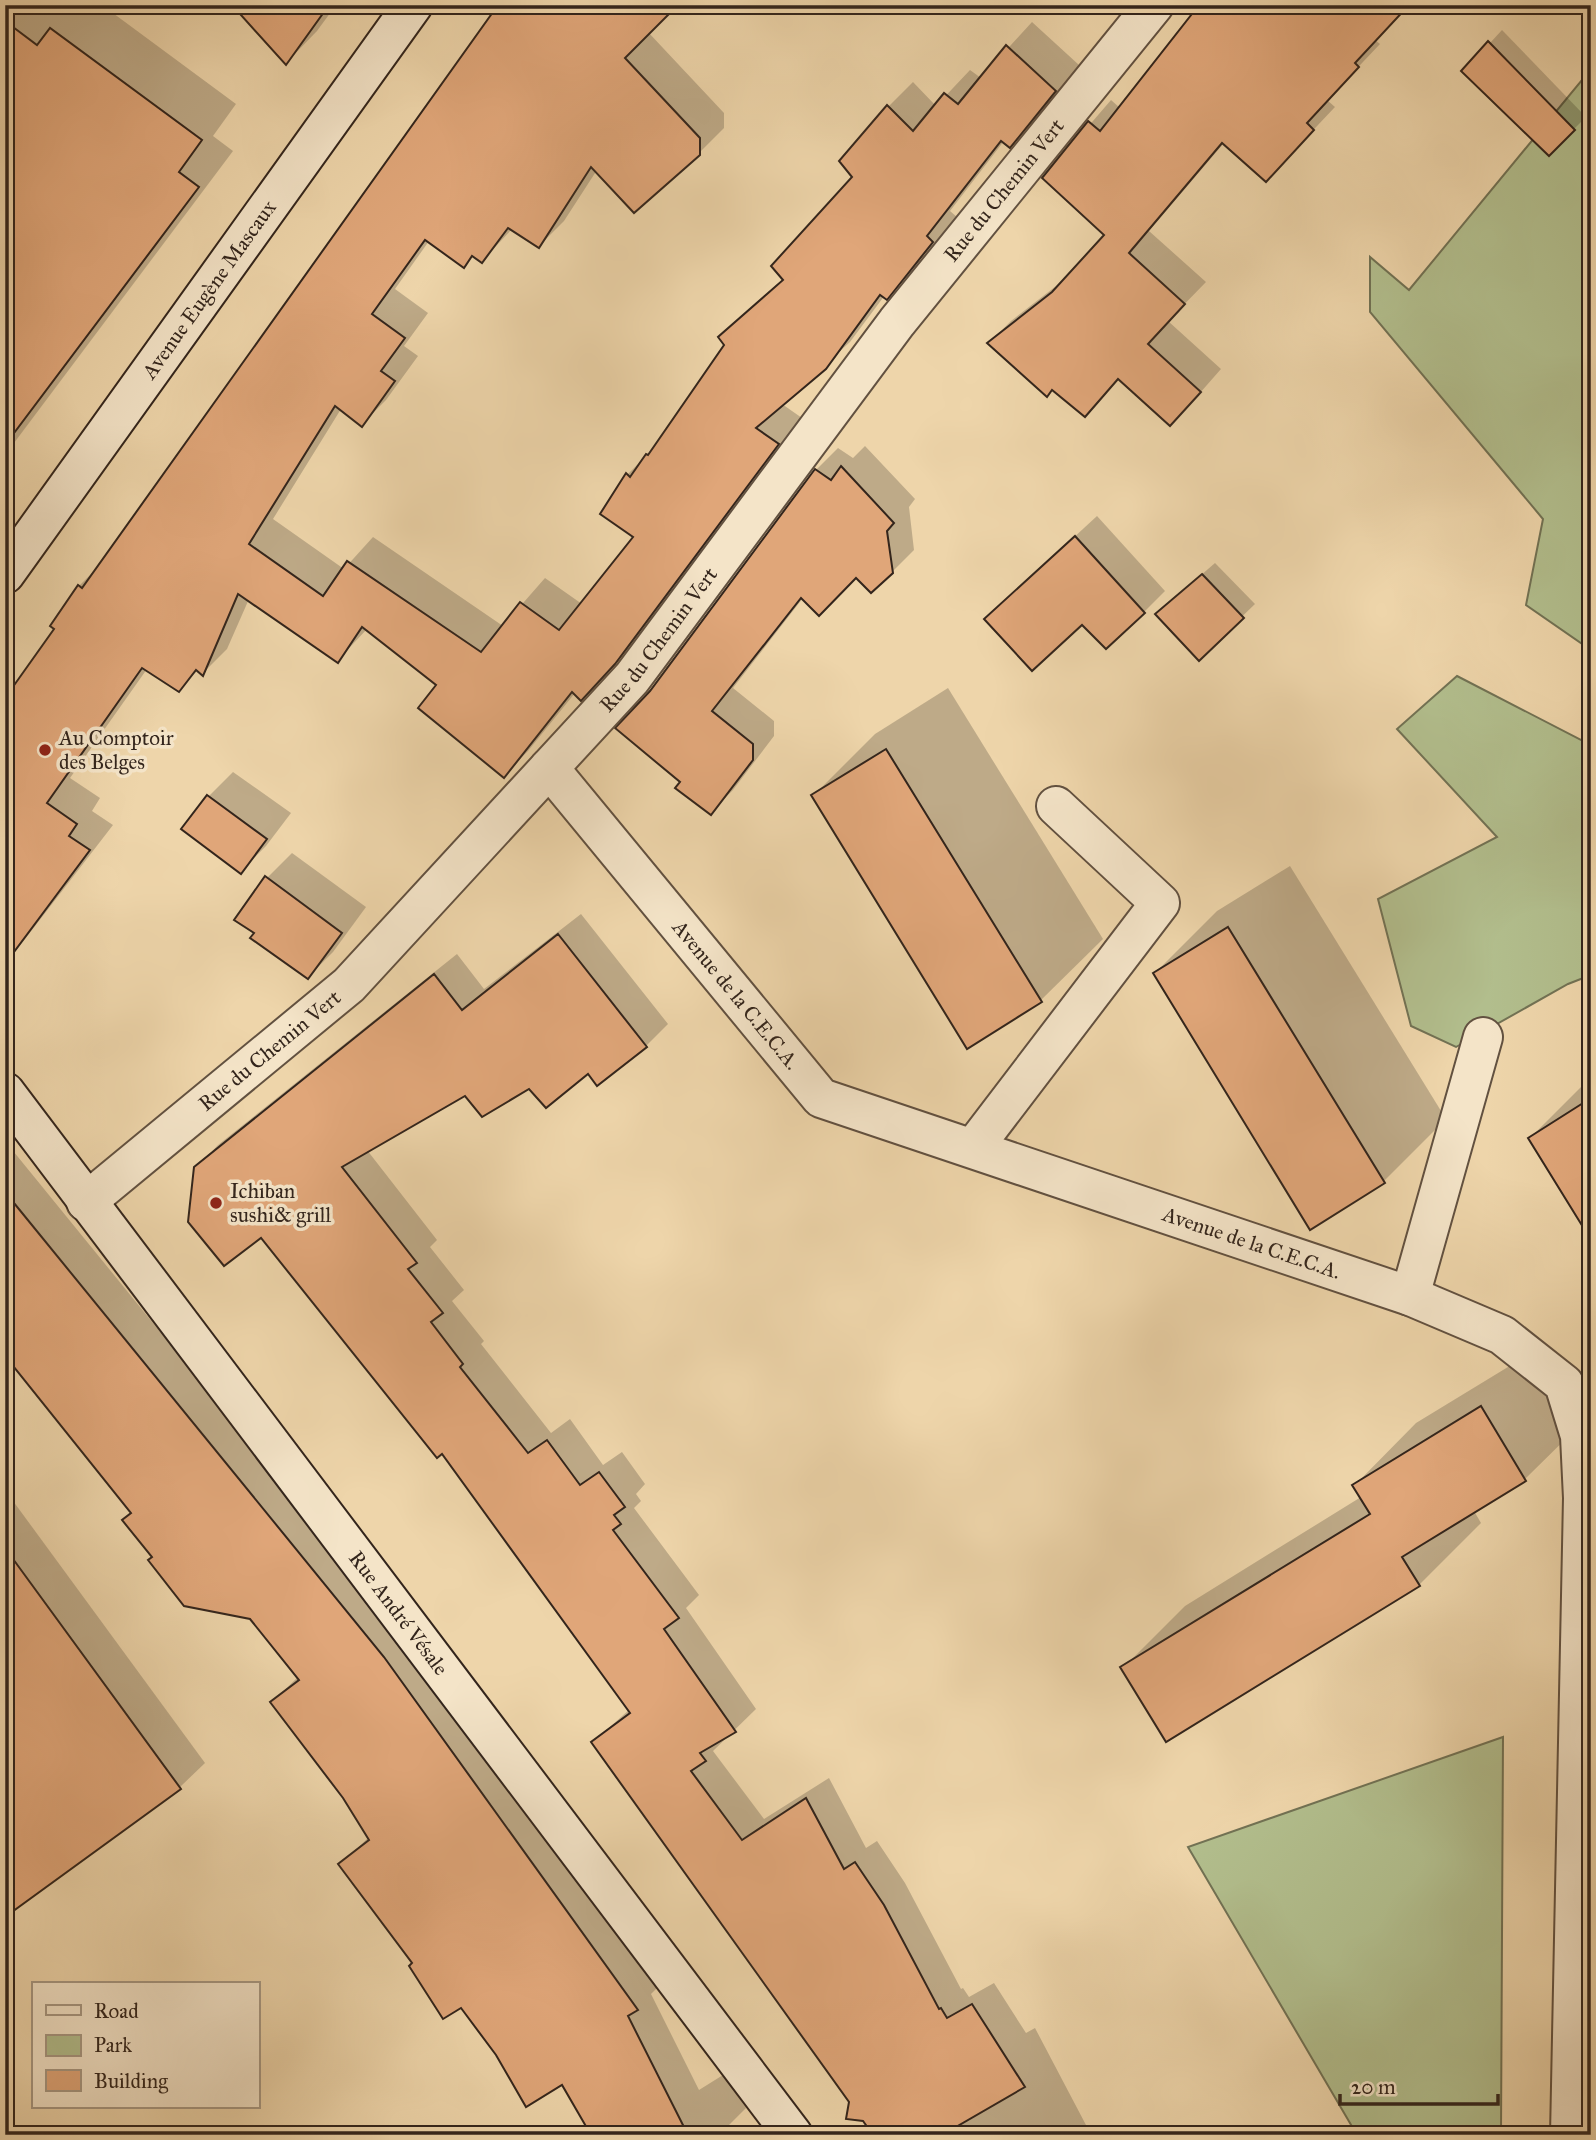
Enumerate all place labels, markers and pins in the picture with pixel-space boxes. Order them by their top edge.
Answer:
place label: Au Comptoir des Belges [58,725,174,775]
marker: Au Comptoir des Belges [37,742,53,758]
place label: Ichiban sushi& grill [230,1178,331,1228]
marker: Ichiban sushi& grill [208,1195,224,1211]

